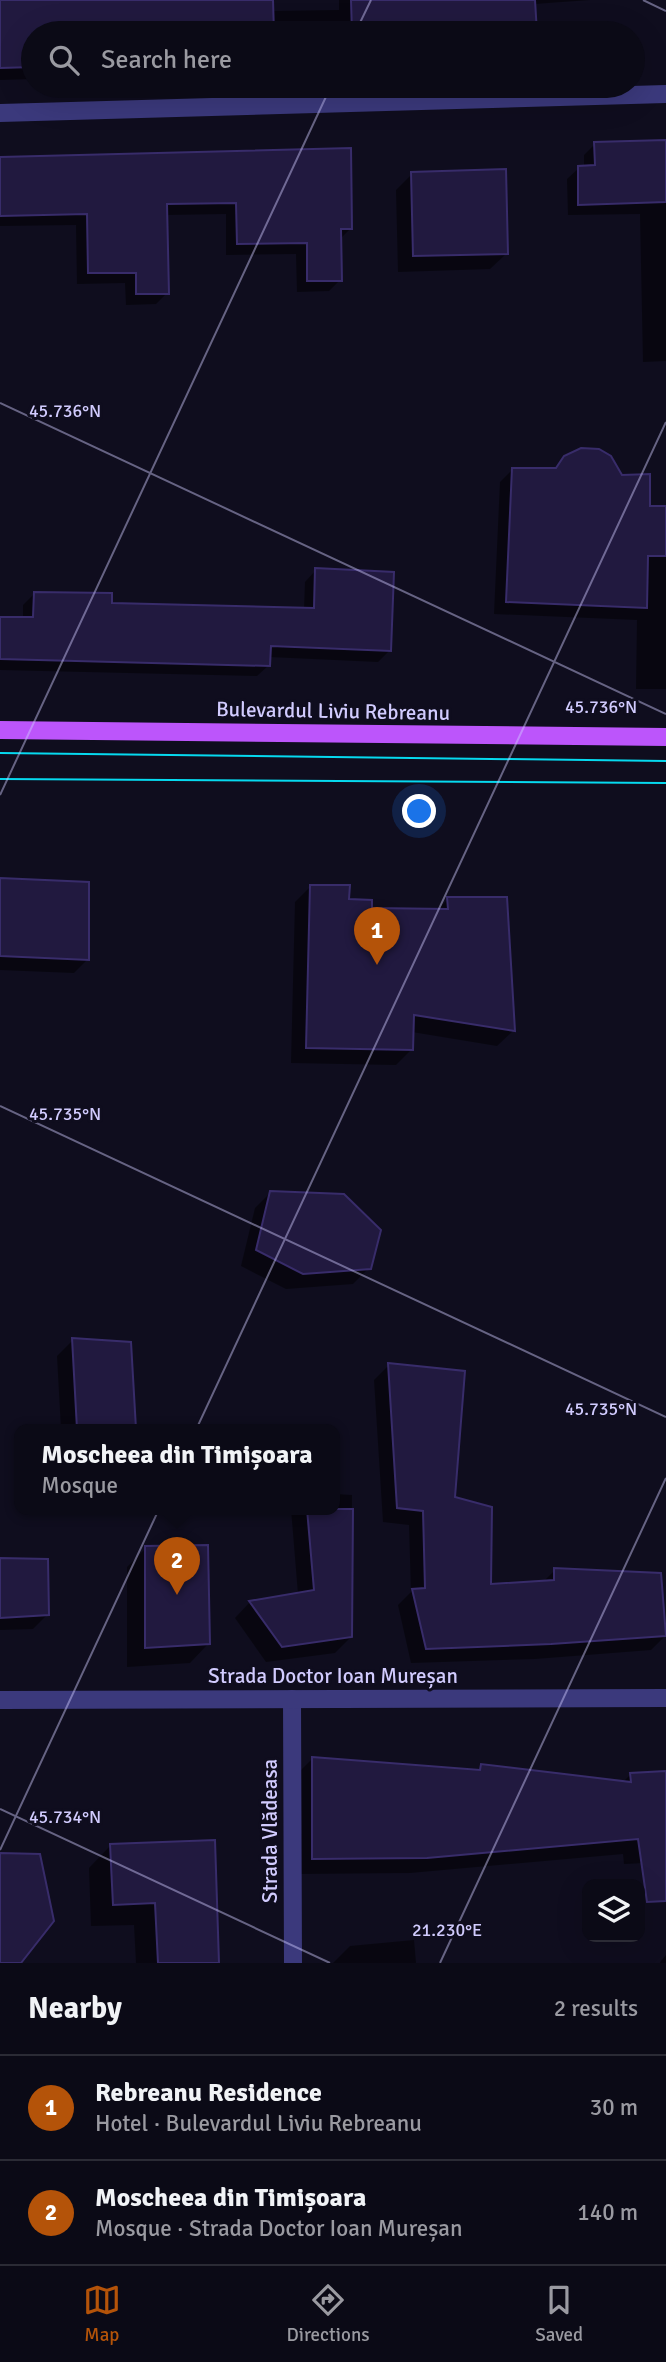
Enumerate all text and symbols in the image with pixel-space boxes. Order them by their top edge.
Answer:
search box [21,21,645,98]
icon: search [45,41,83,79]
text: Search here [101,44,232,76]
text: 45.736°N [29,400,101,422]
street label: Bulevardul Liviu Rebreanu [216,696,450,726]
text: 45.736°N [565,696,637,718]
your location [402,794,436,828]
pin: 1 [354,907,400,965]
text: 45.735°N [29,1103,101,1125]
text: 45.735°N [565,1398,637,1420]
popup [14,1424,340,1515]
text: Moscheea din Timișoara [41,1439,313,1471]
text: Mosque [41,1471,118,1500]
pin: 2 [154,1537,200,1595]
street label: Strada Doctor Ioan Mureșan [208,1663,458,1689]
street label: Strada Vlădeasa [257,1759,283,1903]
text: 45.734°N [29,1806,101,1828]
map controls [582,1879,645,1942]
button: layers [582,1879,645,1942]
text: 21.230°E [412,1919,482,1941]
text: Nearby [28,1990,122,2027]
text: 2 results [554,1994,638,2023]
text: Rebreanu Residence [95,2077,322,2109]
text: 1 [45,2093,57,2122]
text: 30 m [590,2093,638,2122]
text: Hotel · Bulevardul Liviu Rebreanu [95,2109,422,2138]
text: Moscheea din Timișoara [95,2182,366,2214]
text: 2 [45,2198,57,2227]
text: 140 m [577,2198,638,2227]
text: Mosque · Strada Doctor Ioan Mureșan [95,2214,463,2243]
tab: Map [83,2281,121,2347]
tab: Directions [287,2281,370,2347]
tab: Saved [535,2281,583,2347]

